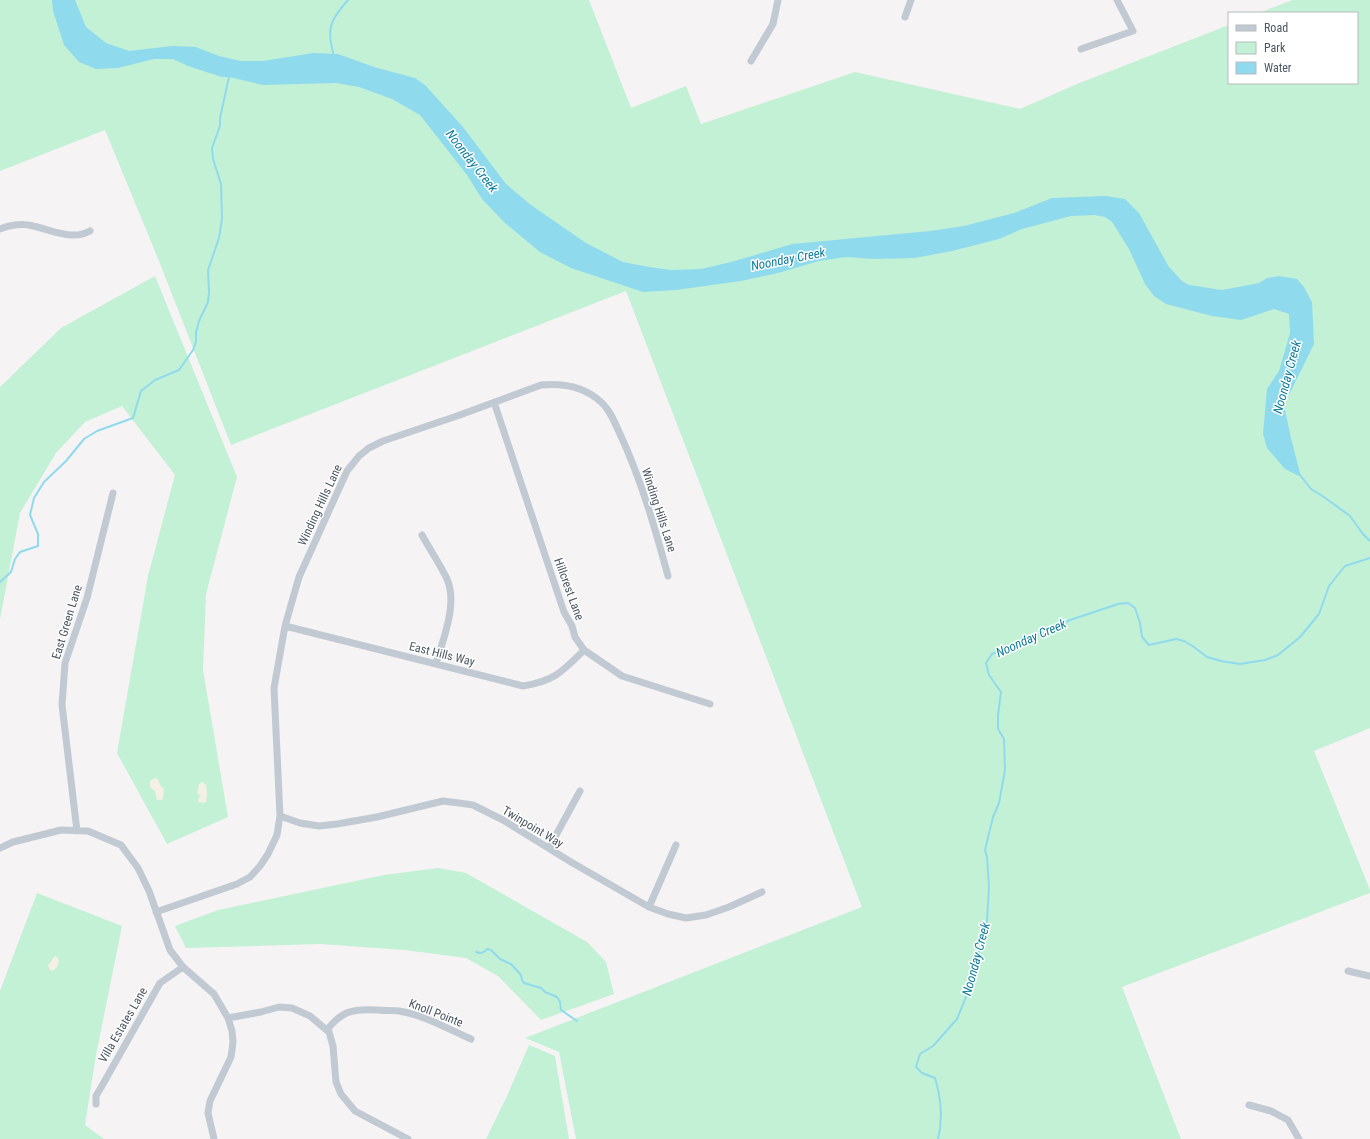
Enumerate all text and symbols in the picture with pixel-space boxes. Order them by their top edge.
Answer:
legend [1228,12,1358,84]
text: Road [1264,21,1288,35]
text: Park [1264,41,1286,55]
text: Water [1264,61,1292,75]
water label: Noonday Creek [443,127,501,196]
water label: Noonday Creek [750,244,827,274]
water label: Noonday Creek [1270,338,1304,415]
street label: Winding Hills Lane [295,462,345,548]
street label: Winding Hills Lane [639,466,679,554]
street label: Hillcrest Lane [551,556,587,622]
street label: East Green Lane [49,583,85,661]
water label: Noonday Creek [994,616,1069,660]
street label: East Hills Way [408,639,476,669]
street label: Twinpoint Way [500,803,566,851]
water label: Noonday Creek [959,920,993,997]
street label: Villa Estates Lane [96,985,150,1065]
street label: Knoll Pointe [407,996,465,1030]

